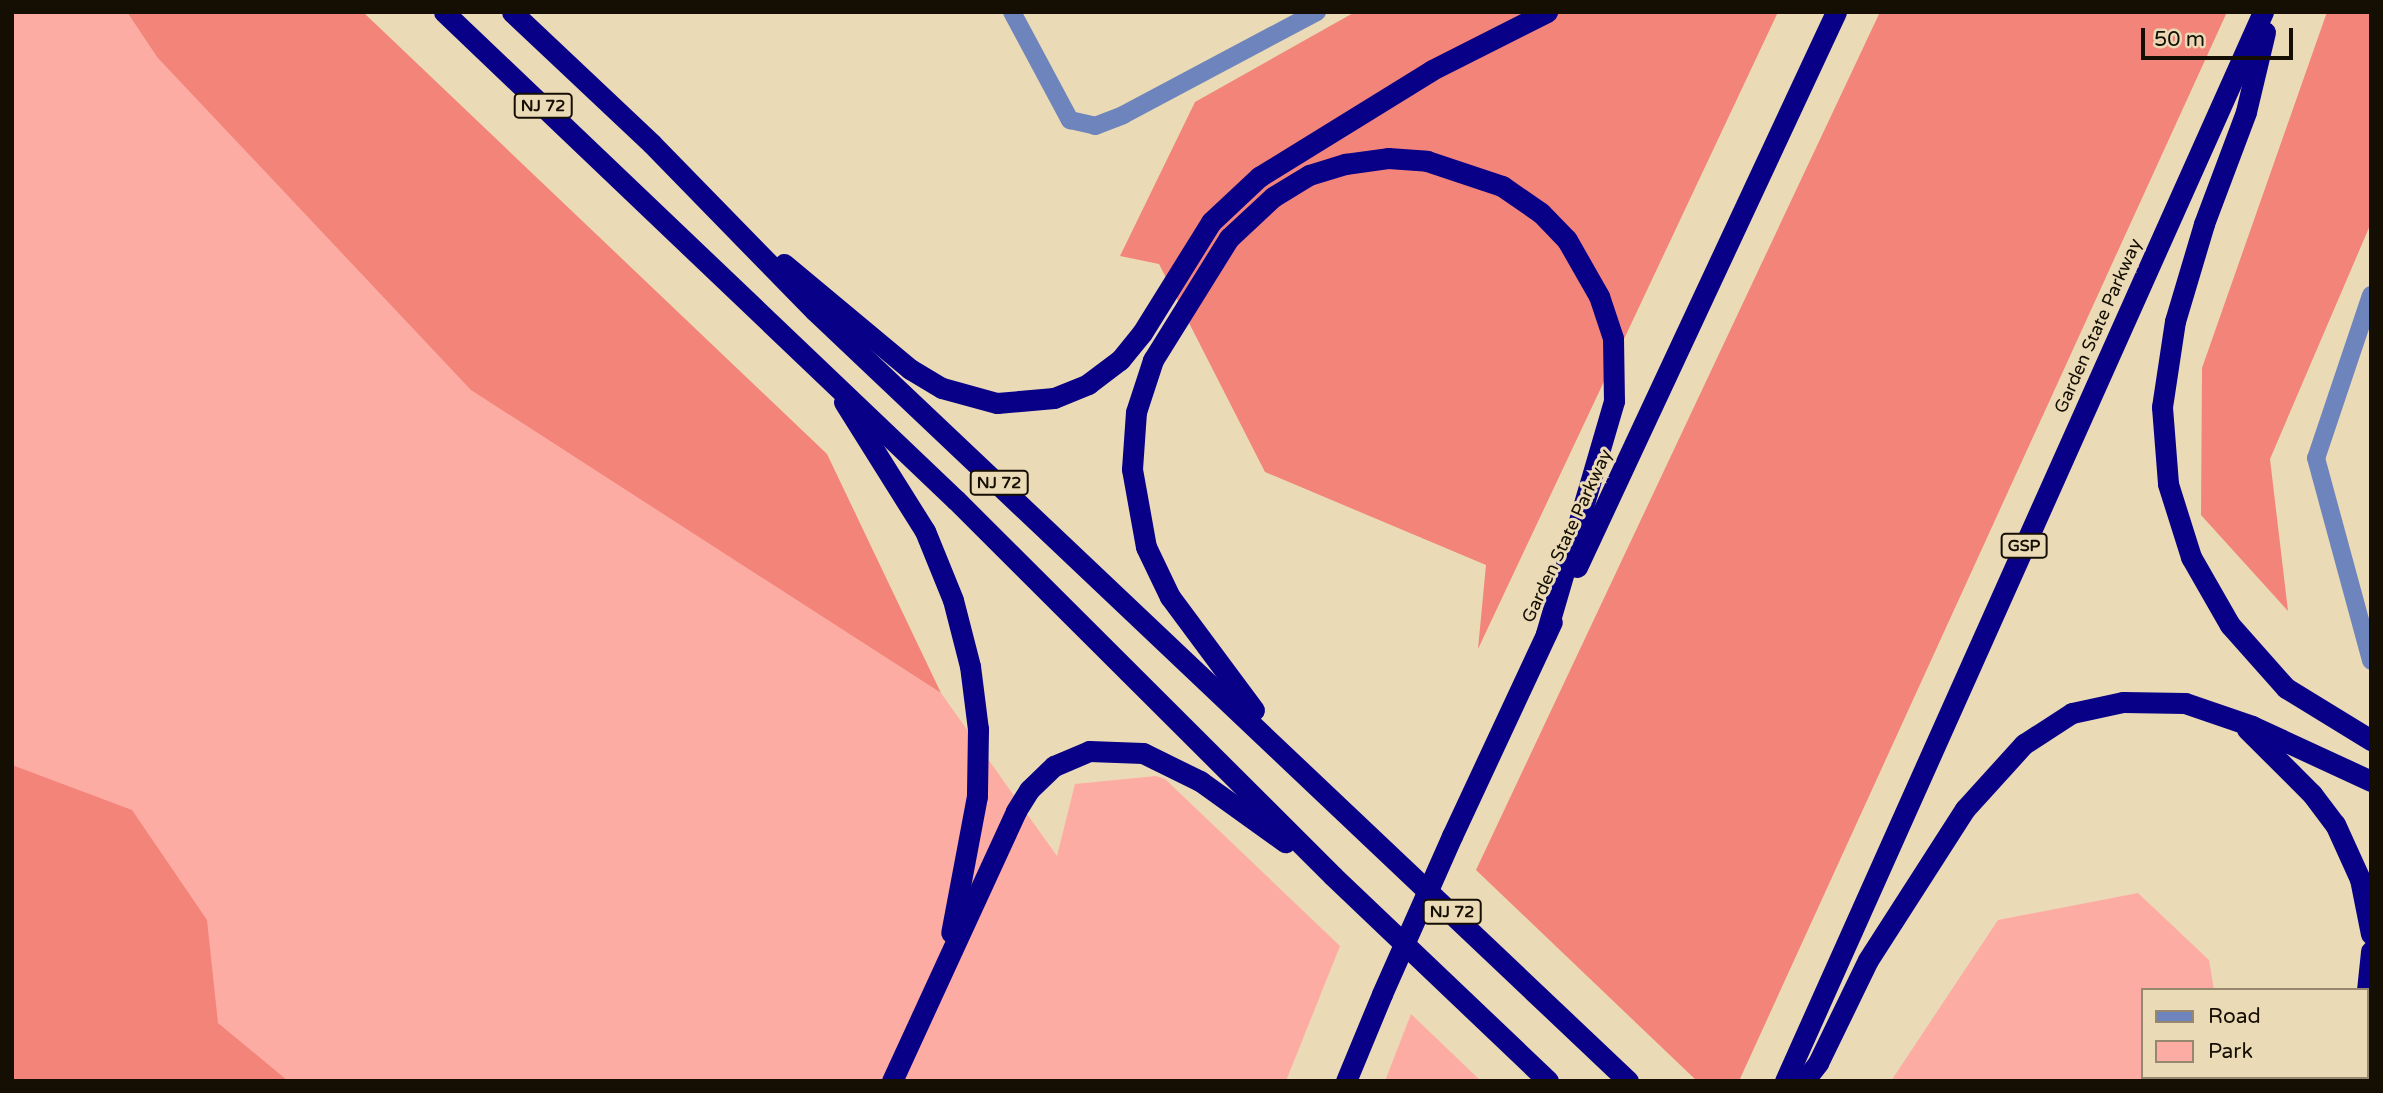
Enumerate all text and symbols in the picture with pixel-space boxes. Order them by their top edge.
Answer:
scale bar [2145,14,2297,58]
text: 50 m [2154,27,2205,52]
road number: NJ 72 [513,94,573,118]
street label: Garden State Parkway [2050,235,2146,417]
street label: Garden State Parkway [1517,446,1617,626]
road number: NJ 72 [969,470,1029,496]
road number: GSP [2000,534,2048,558]
road number: NJ 72 [1422,900,1482,924]
legend [2142,988,2369,1079]
text: Road [2208,1004,2261,1029]
text: Park [2208,1039,2253,1064]

